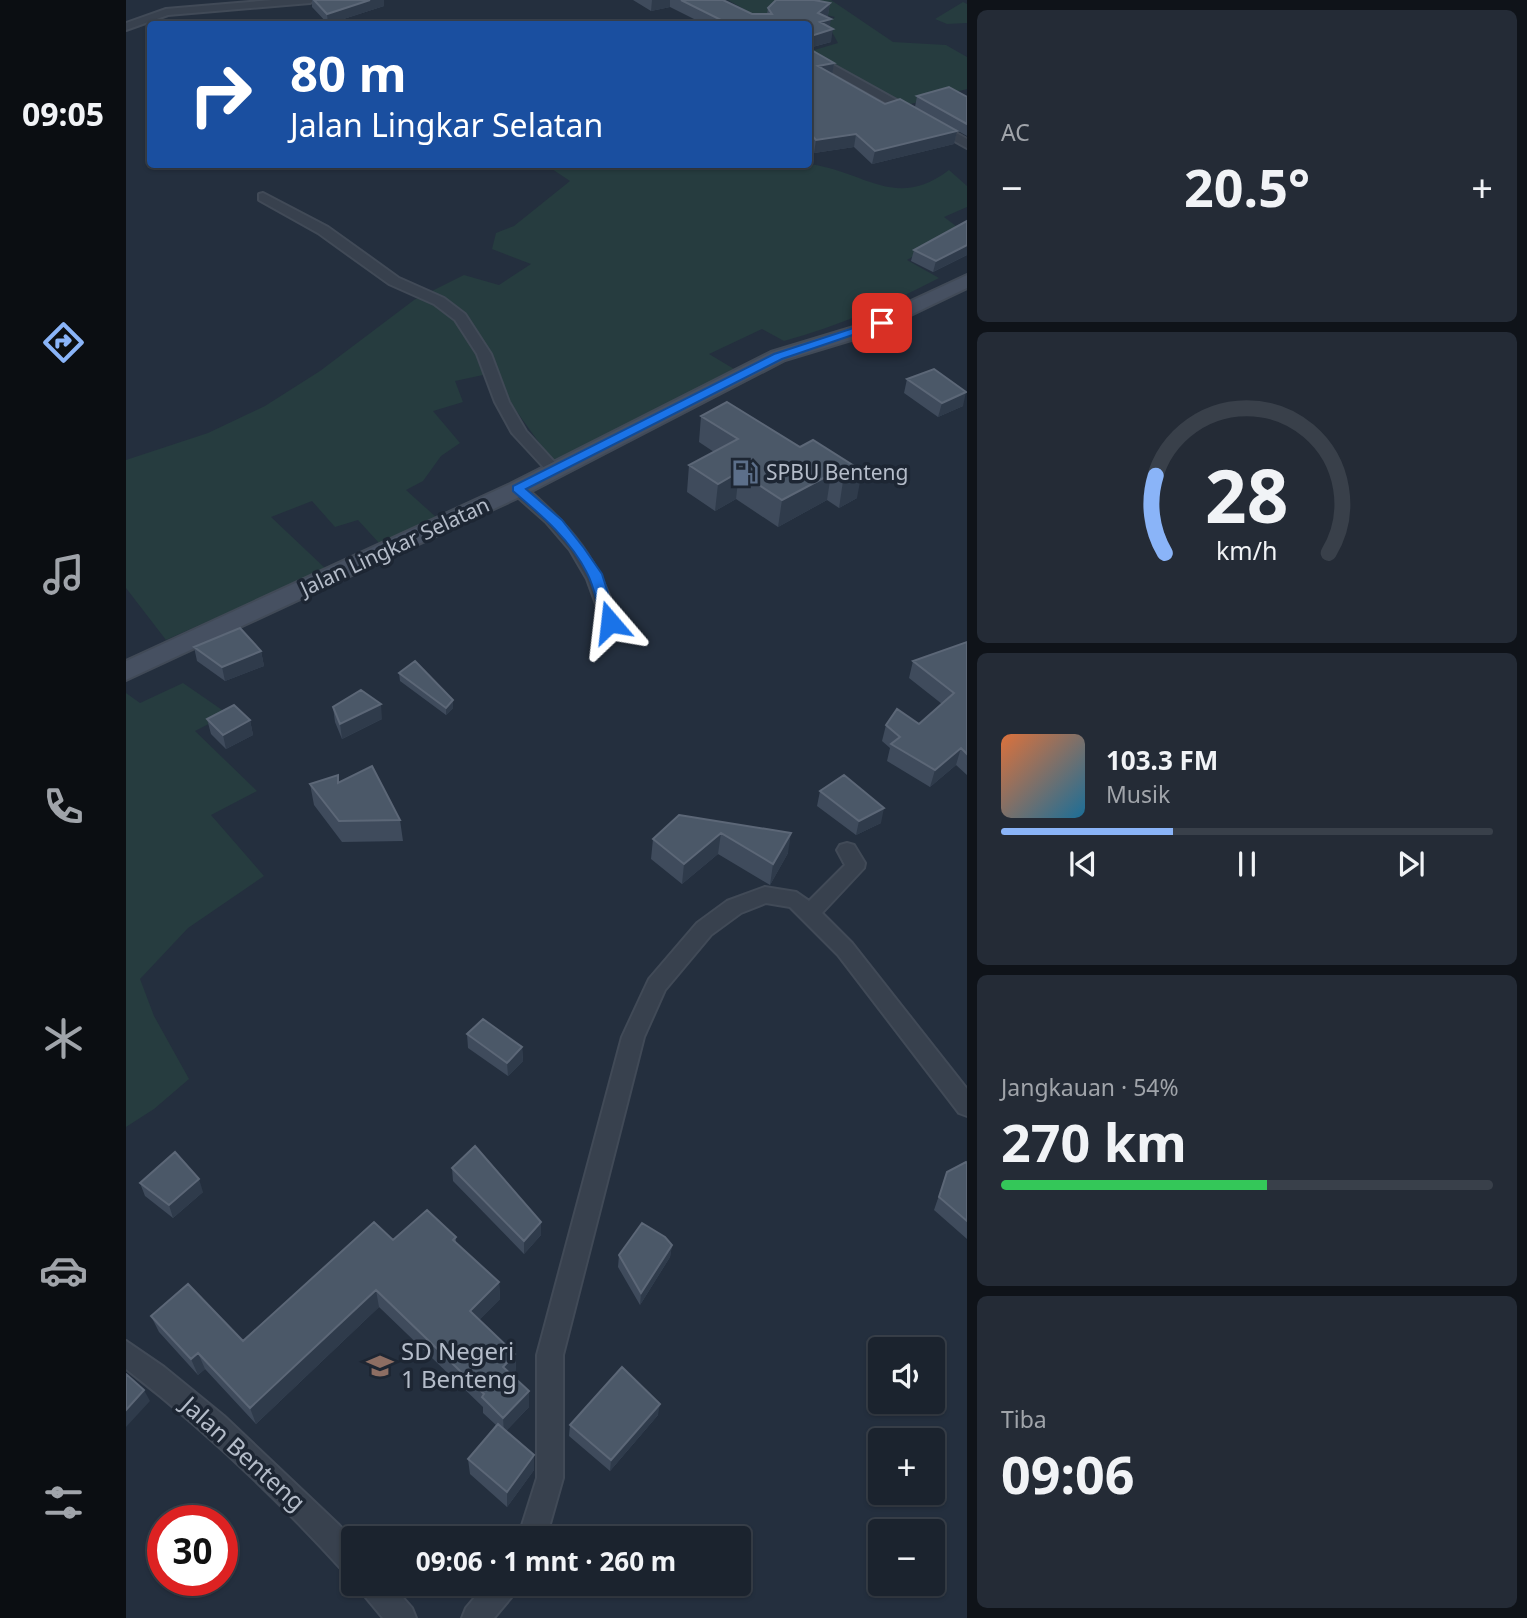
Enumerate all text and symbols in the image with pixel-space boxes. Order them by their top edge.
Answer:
text: 80 m [290,40,407,106]
icon: right [175,49,266,140]
text: 09:05 [22,92,104,135]
text: Jalan Lingkar Selatan [290,103,603,146]
text: AC [1001,116,1030,148]
text: 20.5° [1184,151,1310,222]
text: − [1001,161,1023,213]
text: + [1471,161,1493,213]
pin [852,293,912,353]
icon: arrive [863,304,901,342]
icon: directions [39,318,88,367]
text: 28 [1205,446,1289,545]
fuel station icon: SPBU Benteng [730,458,760,488]
place label: SPBU Benteng [766,458,909,486]
street label: Jalan Lingkar Selatan [294,490,494,603]
text: km/h [1216,533,1278,567]
icon: music [39,550,88,599]
position arrow [573,585,647,659]
text: 103.3 FM [1106,742,1218,778]
text: Musik [1106,778,1170,810]
icon: phone [39,782,88,831]
icon: previous [1064,845,1102,883]
icon: pause [1228,845,1266,883]
icon: next [1392,845,1430,883]
icon: climate [39,1014,88,1063]
text: Jangkauan · 54% [1001,1071,1179,1103]
text: 270 km [1001,1106,1187,1177]
icon: car [39,1246,88,1295]
place label: SD Negeri 1 Benteng [401,1334,517,1395]
map controls [868,1337,945,1596]
button: sound [868,1337,945,1414]
school or university icon: SD Negeri 1 Benteng [365,1351,395,1381]
street label: Jalan Benteng [173,1387,313,1518]
text: Tiba [1001,1403,1047,1435]
button: + [868,1428,945,1505]
text: 09:06 [1001,1438,1135,1509]
icon: filters [39,1478,88,1527]
speed limit sign: 30 [147,1505,238,1596]
button: − [868,1519,945,1596]
text: 09:06 · 1 mnt · 260 m [416,1543,676,1579]

